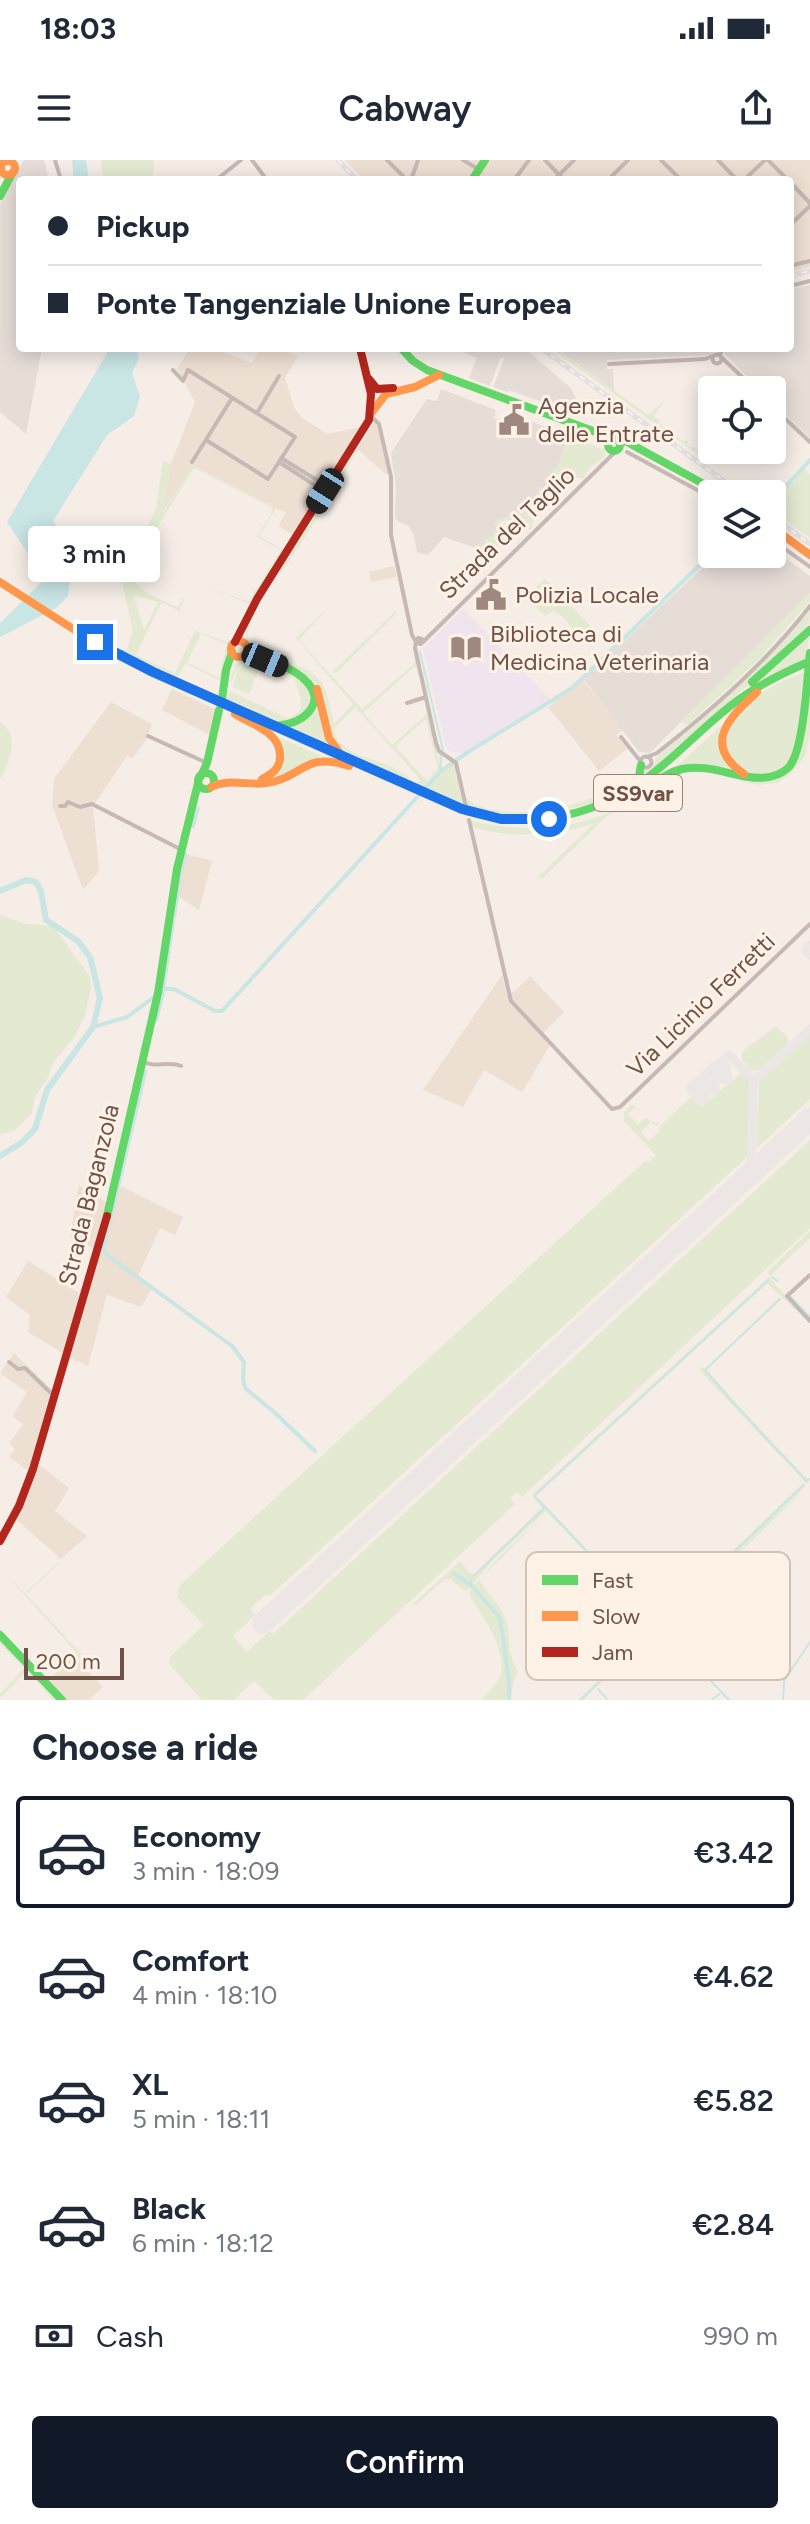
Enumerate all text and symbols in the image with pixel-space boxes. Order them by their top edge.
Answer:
text: 18:03 [40,10,116,47]
icon: menu [32,86,76,130]
icon: share [734,86,778,130]
text: Cabway [339,87,471,130]
text: Pickup [96,208,190,245]
text: Ponte Tangenziale Unione Europea [96,285,572,322]
map controls [698,376,786,568]
button: locate [698,376,786,464]
place label: Agenzia delle Entrate [538,391,674,448]
public building icon: Agenzia delle Entrate [497,403,531,437]
street label: Strada del Taglio [433,461,581,605]
car [302,464,348,518]
button: layers [698,480,786,568]
callout: 3 min [29,526,161,582]
text: 3 min [62,538,126,570]
public building icon: Polizia Locale [474,578,508,612]
place label: Polizia Locale [515,580,659,609]
place label: Biblioteca di Medicina Veterinaria [490,619,709,676]
route end [77,624,113,660]
library icon: Biblioteca di Medicina Veterinaria [449,631,483,665]
car [238,640,292,680]
road number: SS9var [594,775,682,811]
route start [531,801,567,837]
street label: Via Licinio Ferretti [621,927,781,1083]
street label: Strada Baganzola [52,1101,125,1289]
legend [526,1552,790,1680]
text: Fast [592,1567,634,1594]
text: Slow [592,1603,641,1630]
text: Jam [592,1639,633,1666]
scale bar [24,1644,124,1680]
text: 200 m [36,1648,101,1675]
text: Choose a ride [32,1726,258,1769]
icon: car [36,1816,108,1888]
text: Economy [132,1818,261,1855]
text: €3.42 [694,1834,774,1871]
text: 3 min · 18:09 [132,1855,279,1887]
icon: car [36,1940,108,2012]
text: Comfort [132,1942,250,1979]
text: €4.62 [693,1958,774,1995]
text: 4 min · 18:10 [132,1979,277,2011]
icon: car [36,2064,108,2136]
text: XL [132,2066,168,2103]
text: €5.82 [694,2082,774,2119]
text: 5 min · 18:11 [132,2103,270,2135]
icon: car [36,2188,108,2260]
text: Black [132,2190,206,2227]
text: €2.84 [692,2206,774,2243]
text: 6 min · 18:12 [132,2227,274,2259]
icon: cash [32,2314,76,2358]
text: Cash [96,2318,164,2355]
text: 990 m [703,2320,778,2352]
button: Confirm [32,2416,778,2508]

